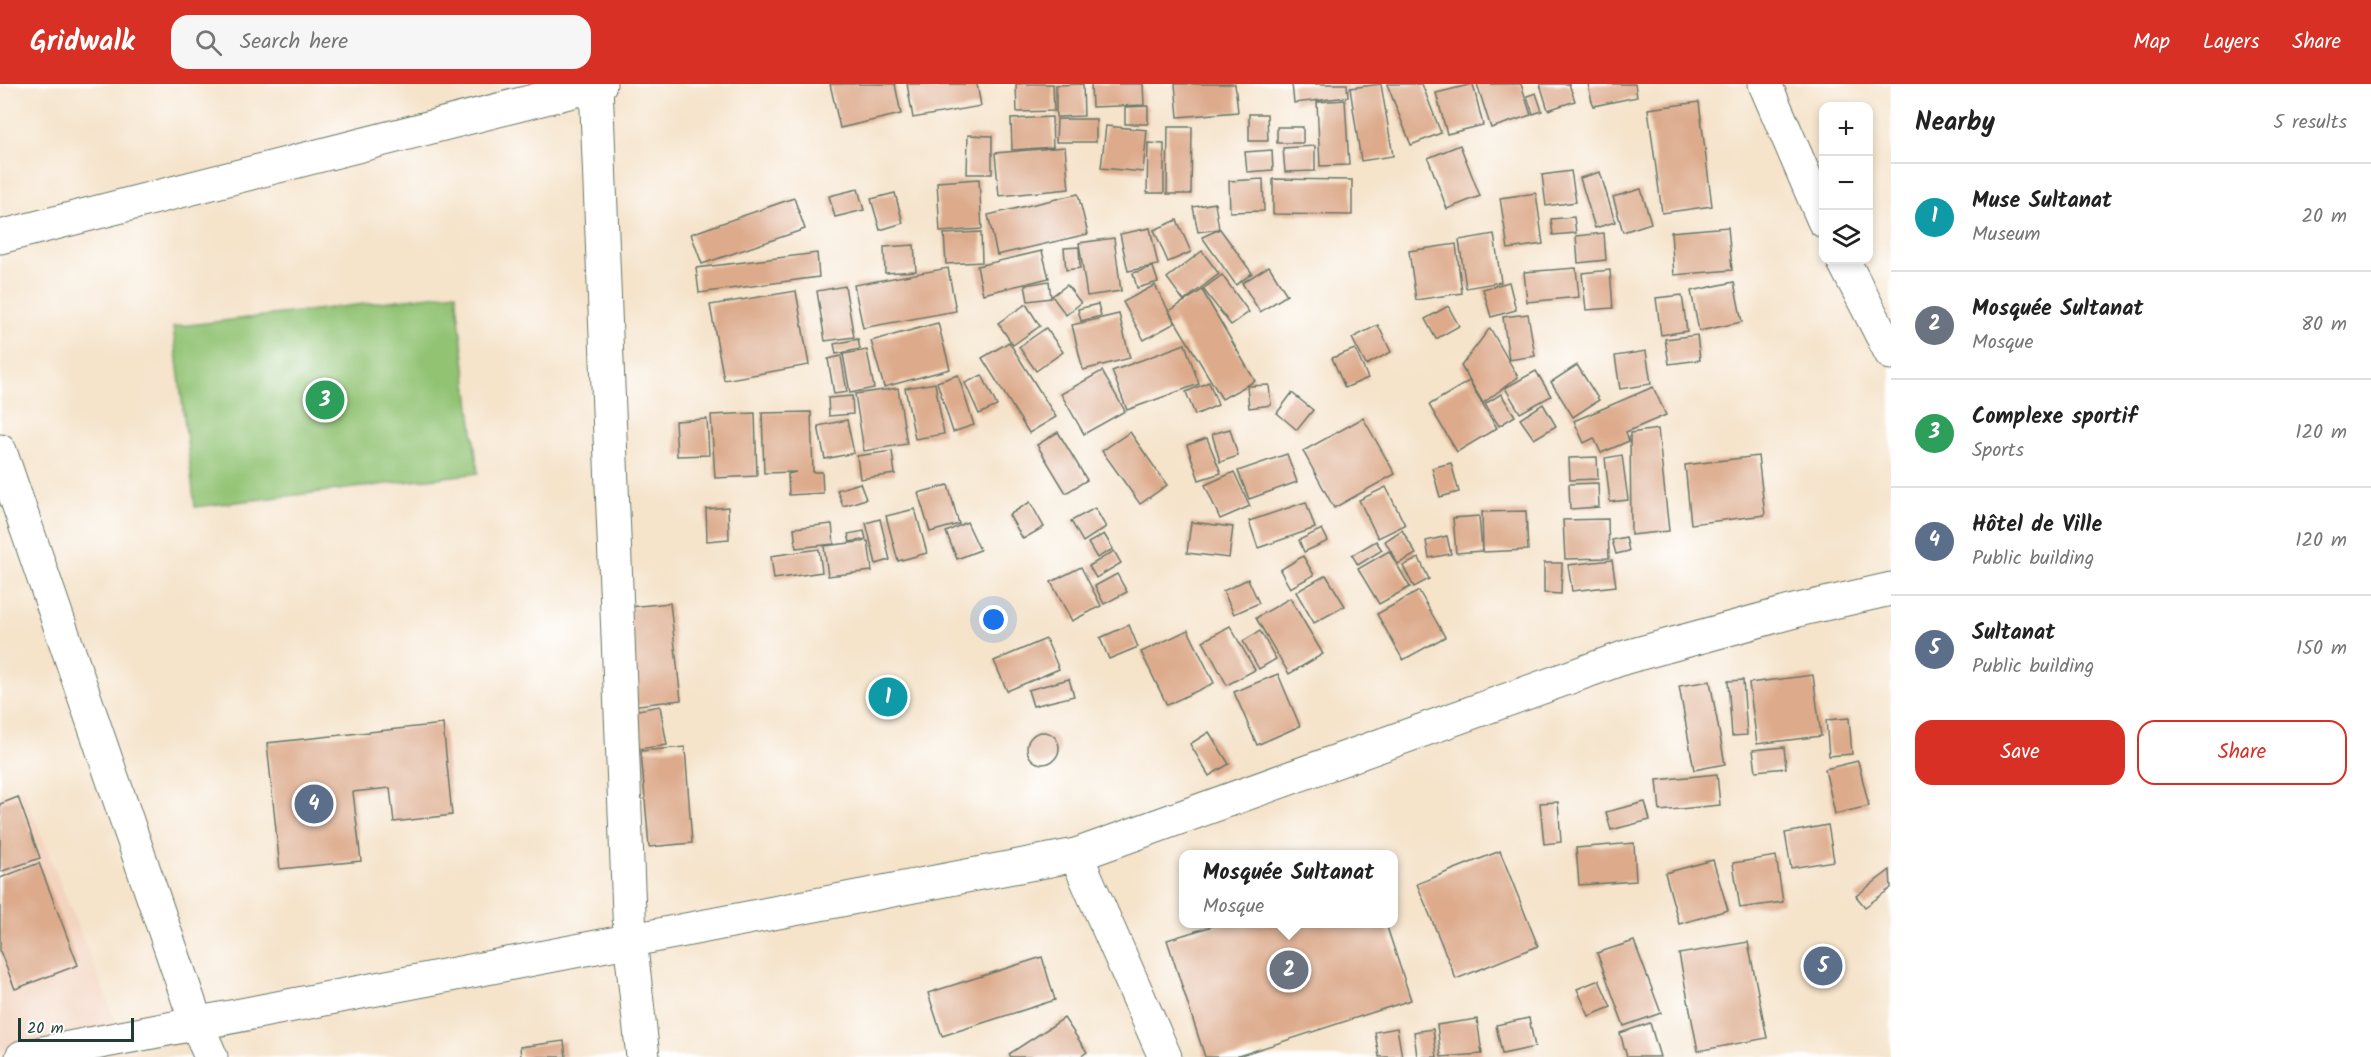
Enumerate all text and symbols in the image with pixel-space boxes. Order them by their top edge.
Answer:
search box [171,15,591,69]
text: Gridwalk [30,20,135,65]
text: Search here [240,25,348,60]
icon: search [192,26,225,59]
text: Map [2133,26,2170,59]
text: Layers [2203,26,2259,59]
text: Share [2292,26,2341,59]
map controls [1819,102,1873,264]
button: + [1819,102,1873,156]
text: Nearby [1915,102,1995,144]
text: 5 results [2273,107,2347,139]
button: − [1819,156,1873,210]
text: Muse Sultanat [1972,184,2112,219]
text: 1 [1931,201,1938,233]
text: 20 m [2301,201,2347,233]
button: layers [1819,210,1873,264]
text: Museum [1972,219,2040,251]
text: Mosquée Sultanat [1972,292,2143,327]
text: 2 [1929,309,1940,341]
text: 80 m [2301,309,2347,341]
text: Mosque [1972,327,2033,359]
pin: 3 [306,378,344,422]
text: Complexe sportif [1972,400,2137,435]
text: 3 [1929,417,1940,449]
text: 120 m [2295,417,2347,449]
text: Sports [1972,435,2024,467]
text: Hôtel de Ville [1972,508,2102,543]
text: 4 [1929,525,1940,557]
text: 120 m [2295,525,2347,557]
text: Public building [1972,543,2094,575]
your location [979,605,1008,634]
text: Sultanat [1972,616,2055,651]
text: 5 [1929,633,1940,665]
text: 150 m [2296,633,2347,665]
text: Public building [1972,651,2094,683]
pin: 1 [868,674,908,720]
button: Save [1915,720,2125,785]
button: Share [2137,720,2347,785]
pin: 4 [294,782,334,826]
popup [1179,850,1398,928]
text: Mosquée Sultanat [1203,856,1374,891]
text: Mosque [1203,891,1264,923]
pin: 5 [1804,944,1842,988]
pin: 2 [1270,948,1308,992]
scale bar [18,1015,134,1042]
text: 20 m [27,1016,63,1041]

